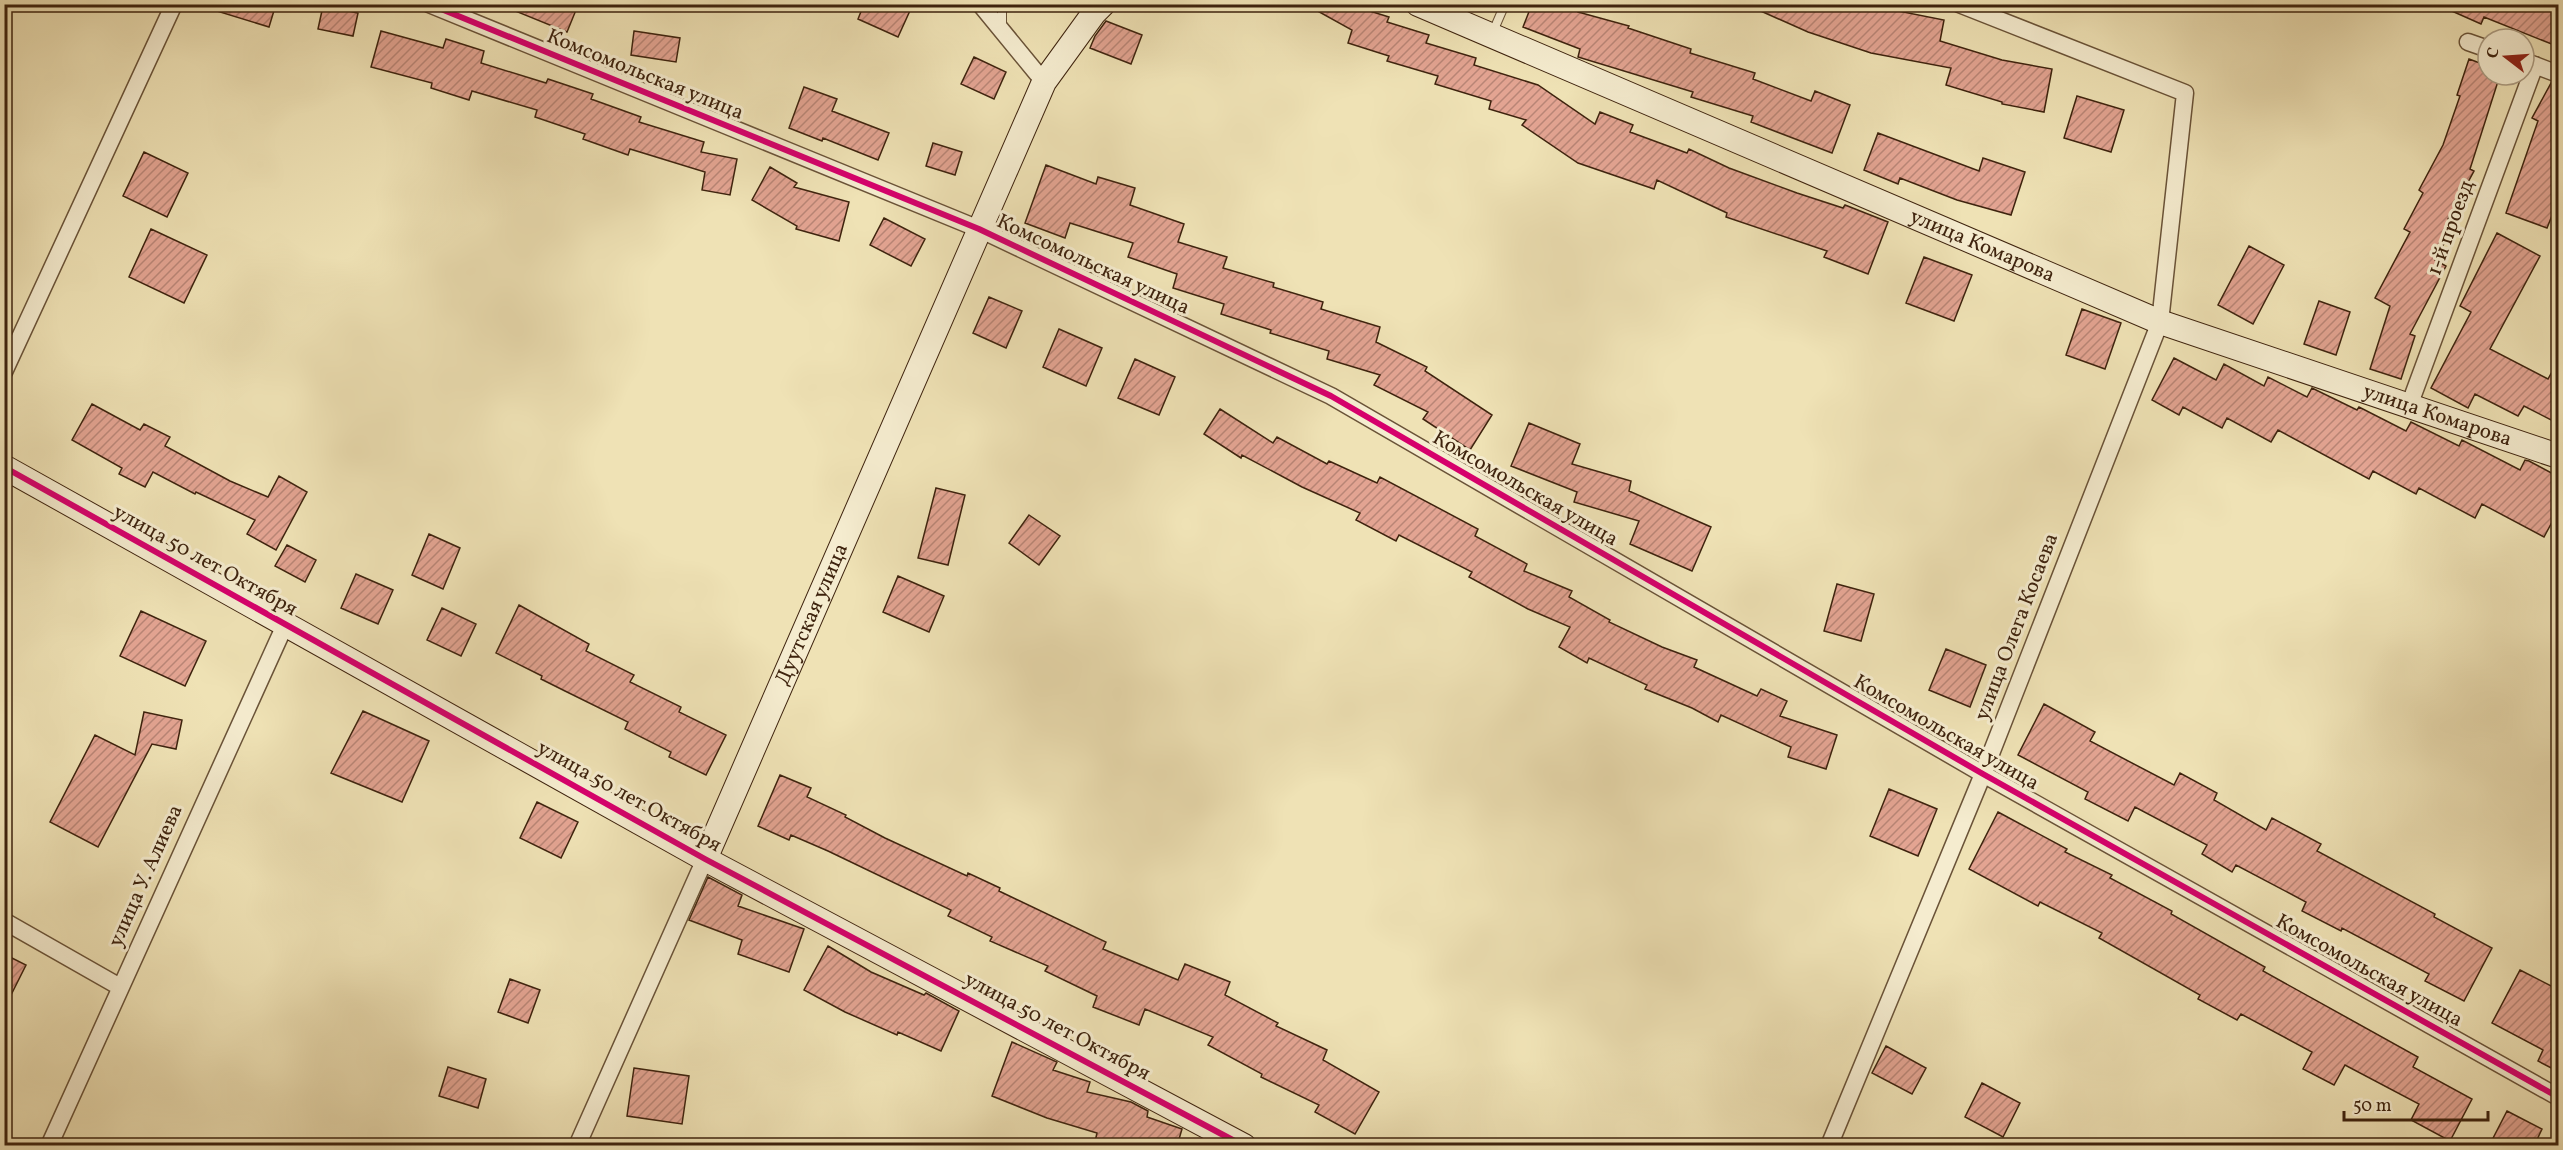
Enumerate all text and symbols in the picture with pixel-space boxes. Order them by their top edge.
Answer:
street label: Комсомольская улица [542,22,748,128]
north arrow [2476,27,2536,87]
text: С [2482,45,2506,61]
street label: 1-й проезд [2420,176,2482,280]
street label: улица Комарова [1905,202,2060,290]
street label: Комсомольская улица [992,207,1194,323]
street label: улица Комарова [2359,377,2516,454]
street label: Комсомольская улица [1427,424,1623,554]
street label: улица 50 лет Октября [107,498,303,624]
street label: улица Олега Косаева [1968,529,2066,725]
street label: Дуутская улица [768,539,855,690]
street label: Комсомольская улица [1848,668,2044,798]
street label: улица 50 лет Октября [531,734,727,860]
street label: улица У. Алиева [102,800,190,952]
street label: Комсомольская улица [2270,907,2468,1035]
street label: улица 50 лет Октября [959,966,1155,1088]
scale bar [2344,1084,2488,1122]
text: 50 m [2353,1094,2392,1119]

